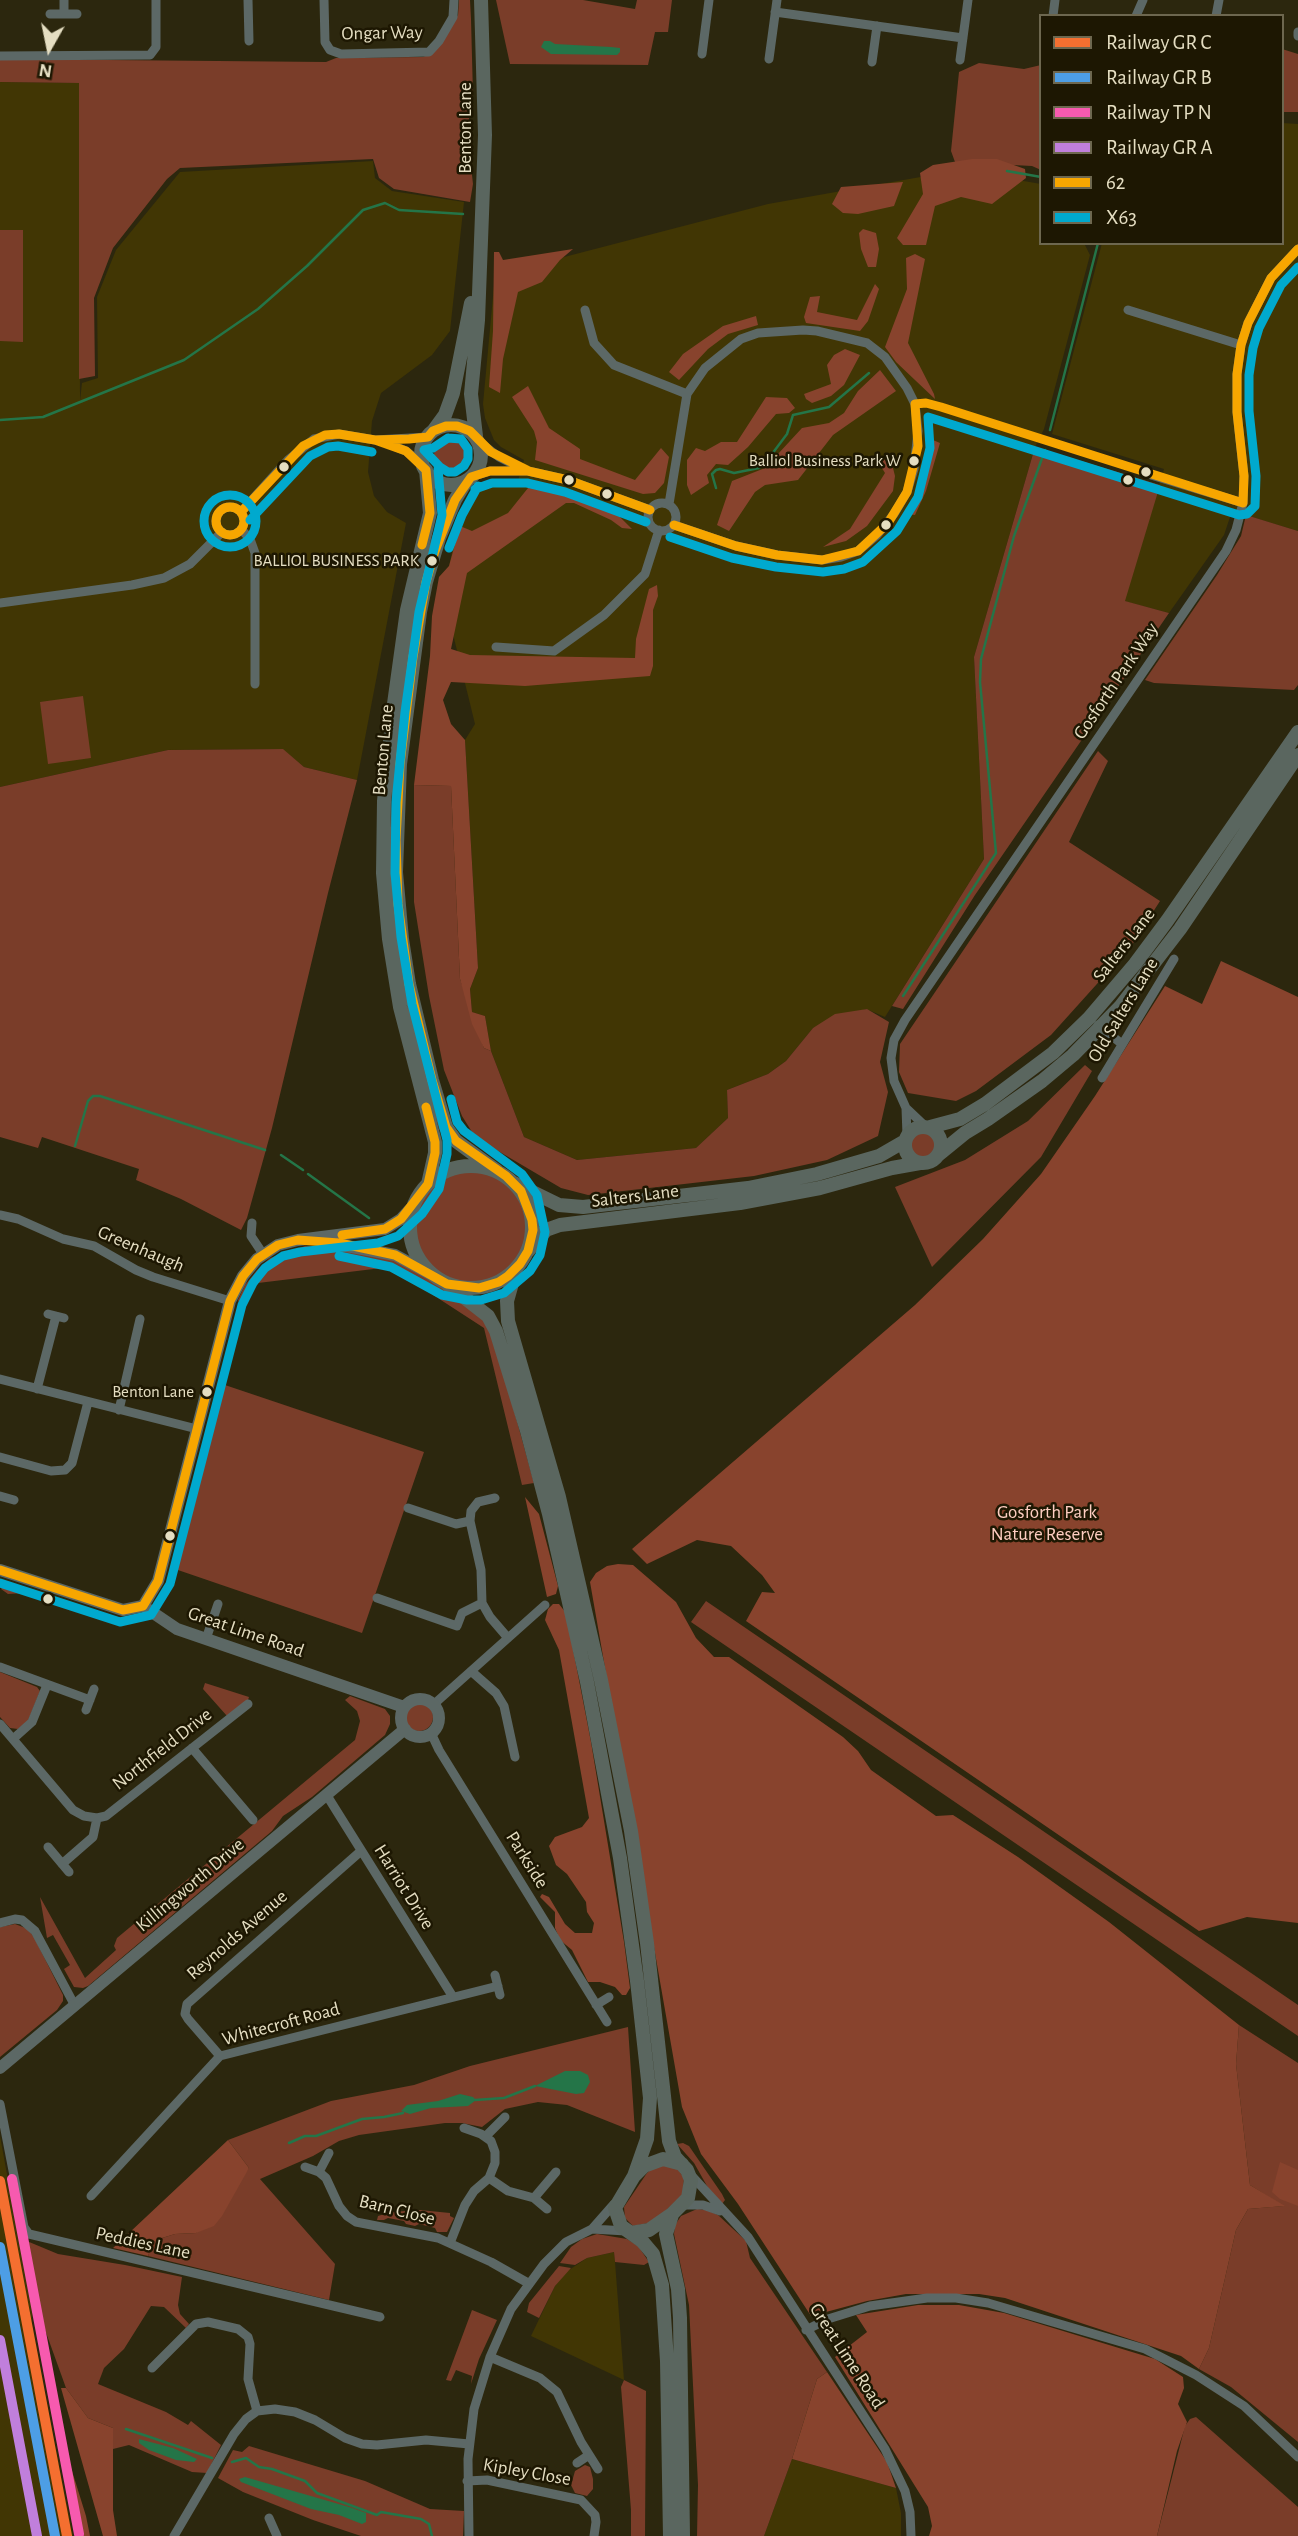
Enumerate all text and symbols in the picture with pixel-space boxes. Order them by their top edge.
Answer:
north arrow [14,14,84,84]
legend [1039,14,1284,245]
street label: Ongar Way [341,21,423,45]
text: Railway GR C [1106,32,1212,53]
text: N [38,60,54,81]
text: Railway GR B [1106,67,1212,88]
street label: Benton Lane [454,82,476,174]
text: Railway TP N [1106,102,1212,123]
text: Railway GR A [1106,137,1213,158]
text: 62 [1106,172,1125,193]
text: X63 [1106,207,1137,228]
place label: Balliol Business Park W [749,451,901,471]
marker: Balliol Business Park W [907,454,921,468]
unlabelled marker [277,460,291,474]
unlabelled marker [1139,465,1153,479]
unlabelled marker [562,473,576,487]
unlabelled marker [1121,473,1135,487]
unlabelled marker [600,487,614,501]
unlabelled marker [879,518,893,532]
place label: BALLIOL BUSINESS PARK [253,551,419,571]
marker: BALLIOL BUSINESS PARK [425,554,439,568]
street label: Gosforth Park Way [1069,618,1163,744]
street label: Benton Lane [368,703,398,797]
street label: Salters Lane [1088,903,1160,987]
street label: Old Salters Lane [1083,954,1163,1066]
street label: Salters Lane [590,1179,680,1213]
street label: Greenhaugh [94,1221,188,1277]
place label: Benton Lane [112,1382,194,1402]
marker: Benton Lane [200,1385,214,1399]
park label: Gosforth Park Nature Reserve [991,1501,1103,1545]
unlabelled marker [163,1529,177,1543]
unlabelled marker [41,1592,55,1606]
street label: Great Lime Road [185,1601,307,1663]
street label: Northfield Drive [108,1703,216,1795]
street label: Parkside [501,1827,553,1893]
street label: Killingworth Drive [131,1833,249,1937]
street label: Harriot Drive [369,1840,439,1934]
street label: Reynolds Avenue [182,1885,292,1985]
street label: Whitecroft Road [220,1997,342,2051]
street label: Barn Close [357,2190,437,2230]
street label: Peddies Lane [94,2222,192,2264]
street label: Great Lime Road [804,2299,890,2413]
street label: Kipley Close [481,2453,573,2491]

